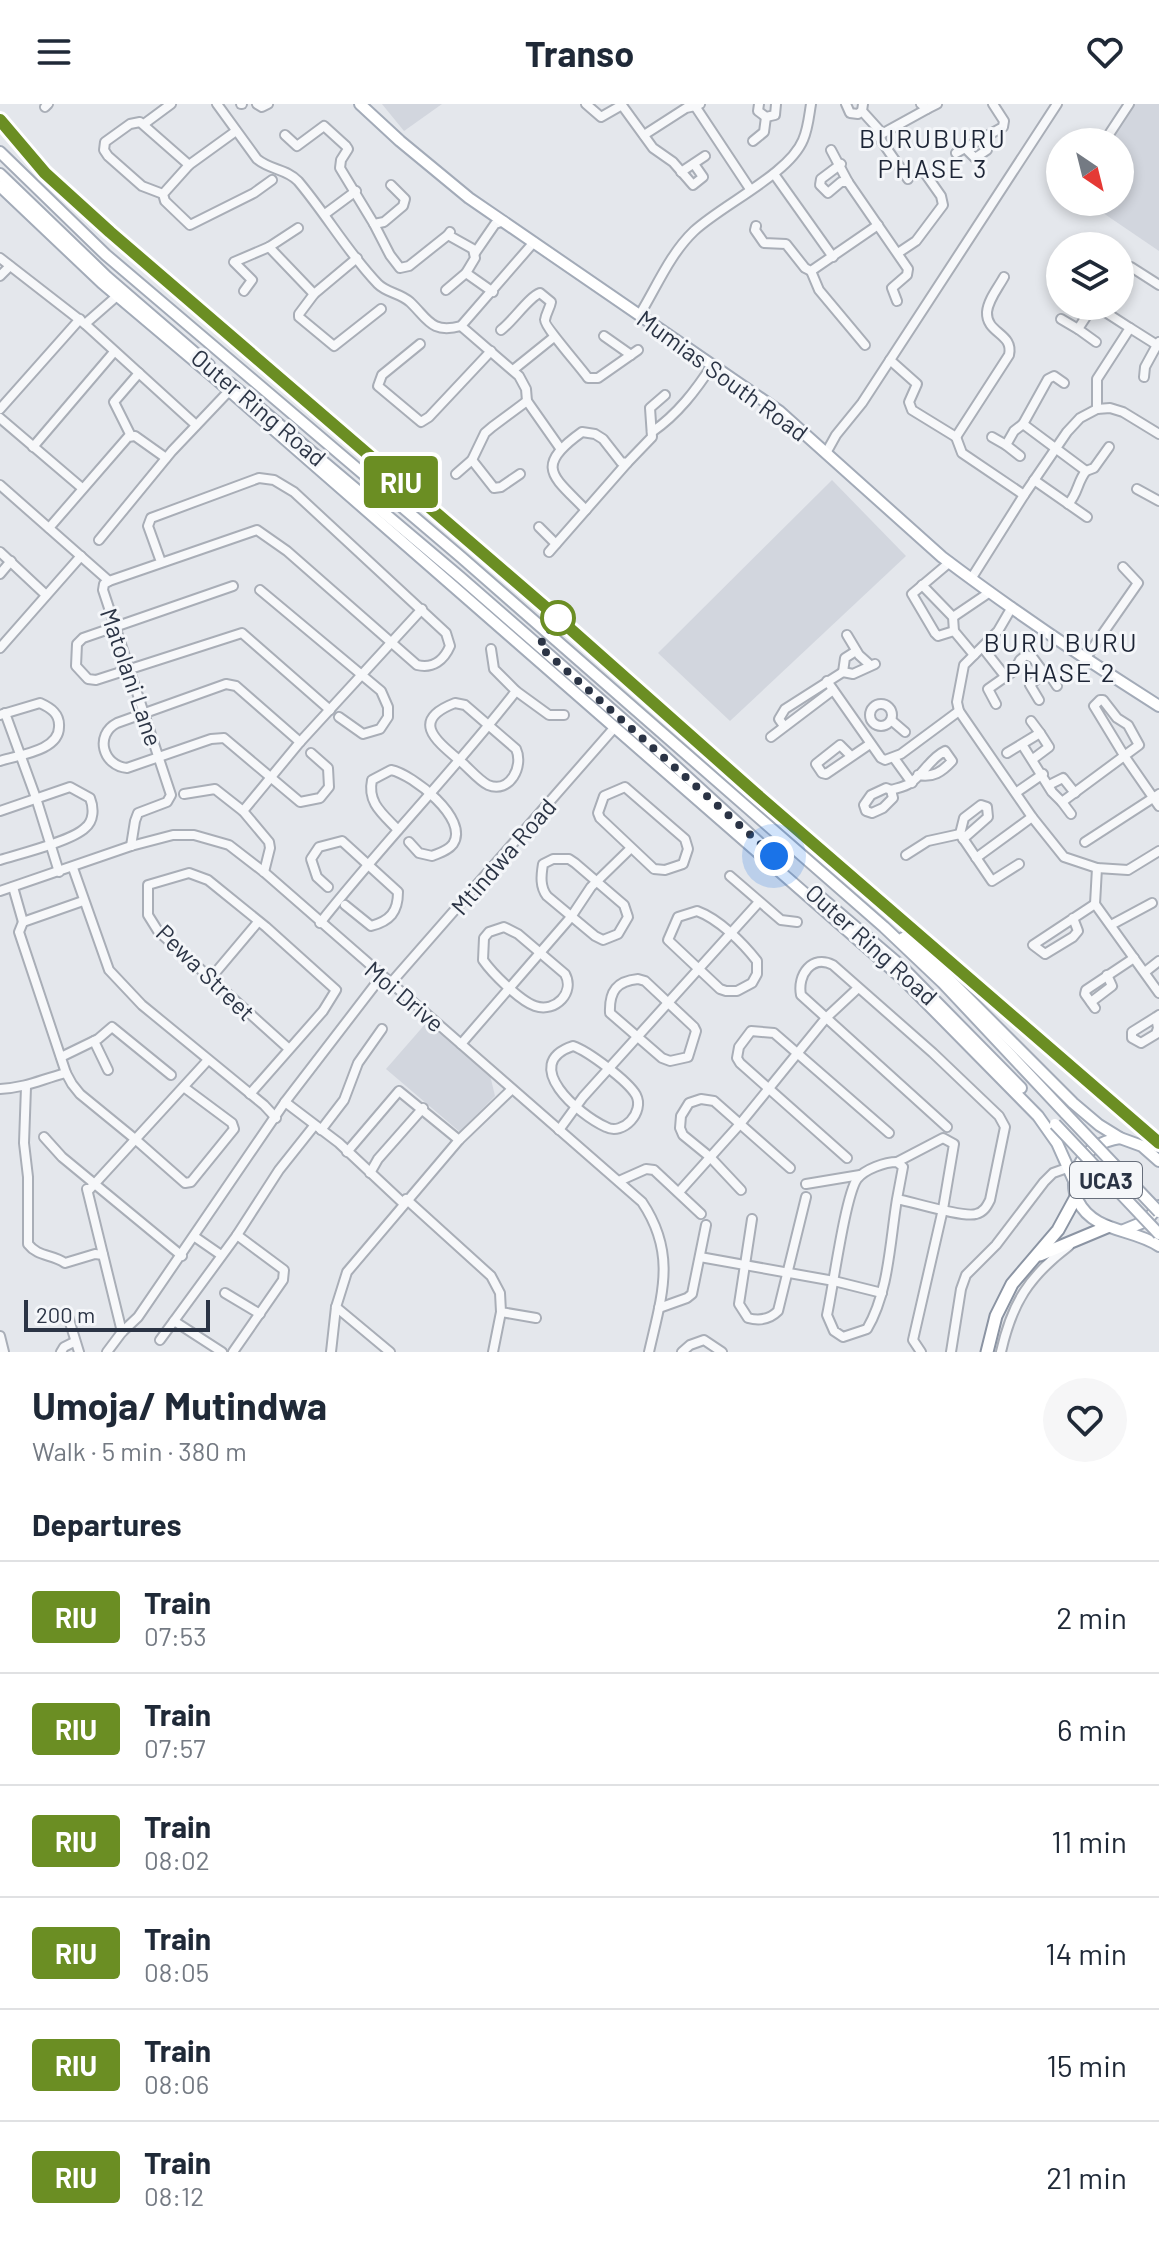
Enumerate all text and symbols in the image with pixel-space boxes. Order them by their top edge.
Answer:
icon: menu [32,30,76,74]
icon: heart [1083,30,1127,74]
text: Transo [525,31,634,74]
district label: BURUBURU PHASE 3 [859,122,1007,183]
north arrow [1046,128,1134,216]
map controls [1046,128,1134,320]
button: layers [1046,232,1134,320]
street label: Mumias South Road [632,303,814,447]
street label: Outer Ring Road [186,342,332,472]
line badge: RIU [355,456,447,508]
text: RIU [380,465,422,499]
unlabelled marker [541,601,575,635]
street label: Matolani Lane [95,604,169,750]
district label: BURU BURU PHASE 2 [983,626,1139,687]
street label: Mtindwa Road [444,792,562,920]
your location [754,836,794,876]
street label: Outer Ring Road [800,877,944,1011]
street label: Pewa Street [151,918,261,1026]
street label: Moi Drive [359,954,451,1038]
road number: UCA3 [1070,1162,1142,1198]
scale bar [24,1296,210,1332]
text: 200 m [36,1301,95,1327]
button: heart [1043,1378,1127,1462]
text: Umoja/ Mutindwa [32,1382,327,1428]
text: Walk · 5 min · 380 m [32,1435,247,1466]
text: Departures [32,1506,182,1542]
text: Train [144,1584,211,1620]
text: 2 min [1056,1599,1127,1635]
text: RIU [55,1600,97,1634]
text: 07:53 [144,1620,207,1651]
text: Train [144,1696,211,1732]
text: 6 min [1057,1711,1127,1747]
text: RIU [55,1712,97,1746]
text: 07:57 [144,1732,205,1763]
text: Train [144,1808,211,1844]
text: 11 min [1051,1823,1127,1859]
text: RIU [55,1824,97,1858]
text: 08:02 [144,1844,210,1875]
text: Train [144,1920,211,1956]
text: 14 min [1045,1935,1127,1971]
text: RIU [55,1936,97,1970]
text: 08:05 [144,1956,209,1987]
text: Train [144,2032,211,2068]
text: 15 min [1046,2047,1127,2083]
text: RIU [55,2048,97,2082]
text: 08:06 [144,2068,209,2099]
text: Train [144,2144,211,2180]
text: 21 min [1046,2159,1127,2195]
text: RIU [55,2160,97,2194]
text: 08:12 [144,2180,204,2211]

